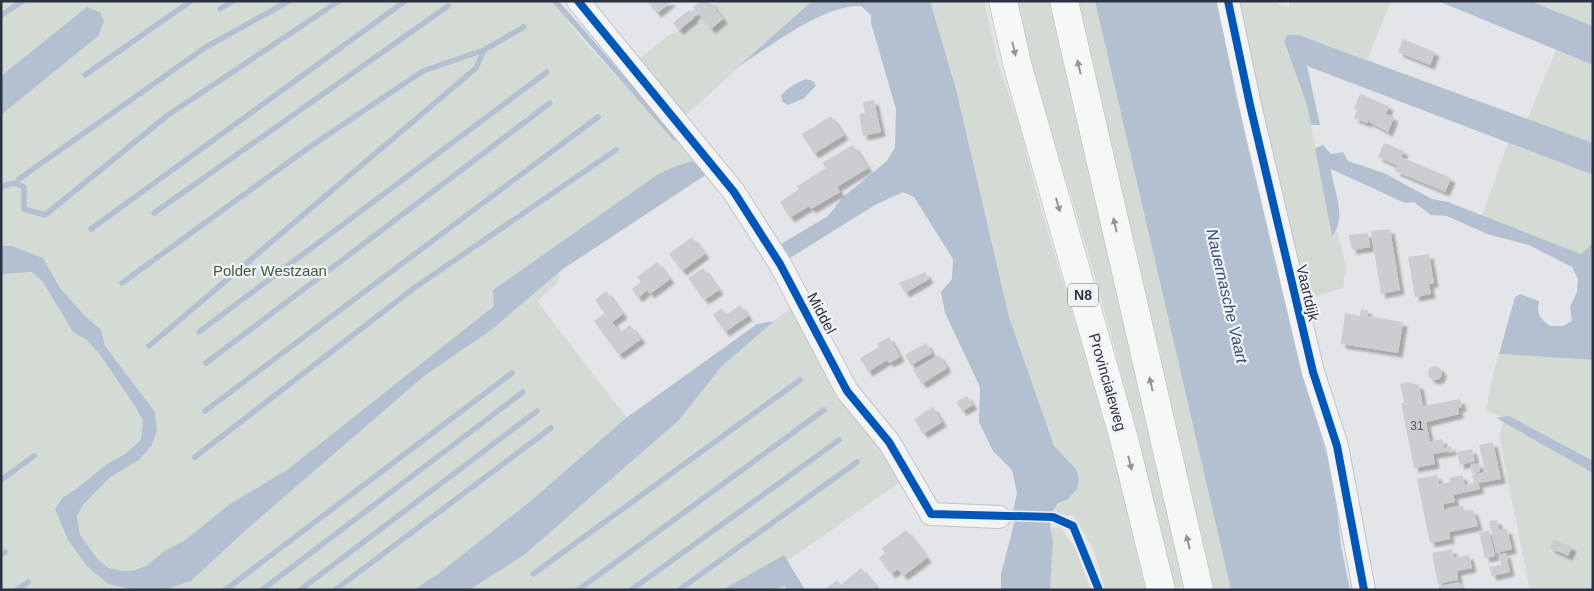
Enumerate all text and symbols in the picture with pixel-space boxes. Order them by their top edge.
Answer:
one-way arrow [1010,41,1018,56]
one-way arrow [1075,60,1083,75]
one-way arrow [1054,198,1062,213]
one-way arrow [1111,218,1119,233]
water label: Nauernasche Vaart [1203,227,1251,365]
park label: Polder Westzaan [213,262,327,279]
street label: Vaartdijk [1293,263,1323,323]
road number: N8 [1068,284,1098,306]
street label: Middel [804,290,840,336]
street label: Provincialeweg [1086,331,1130,433]
one-way arrow [1147,376,1155,391]
house number: 31 [1410,419,1424,433]
one-way arrow [1126,455,1134,470]
one-way arrow [1184,535,1192,550]

